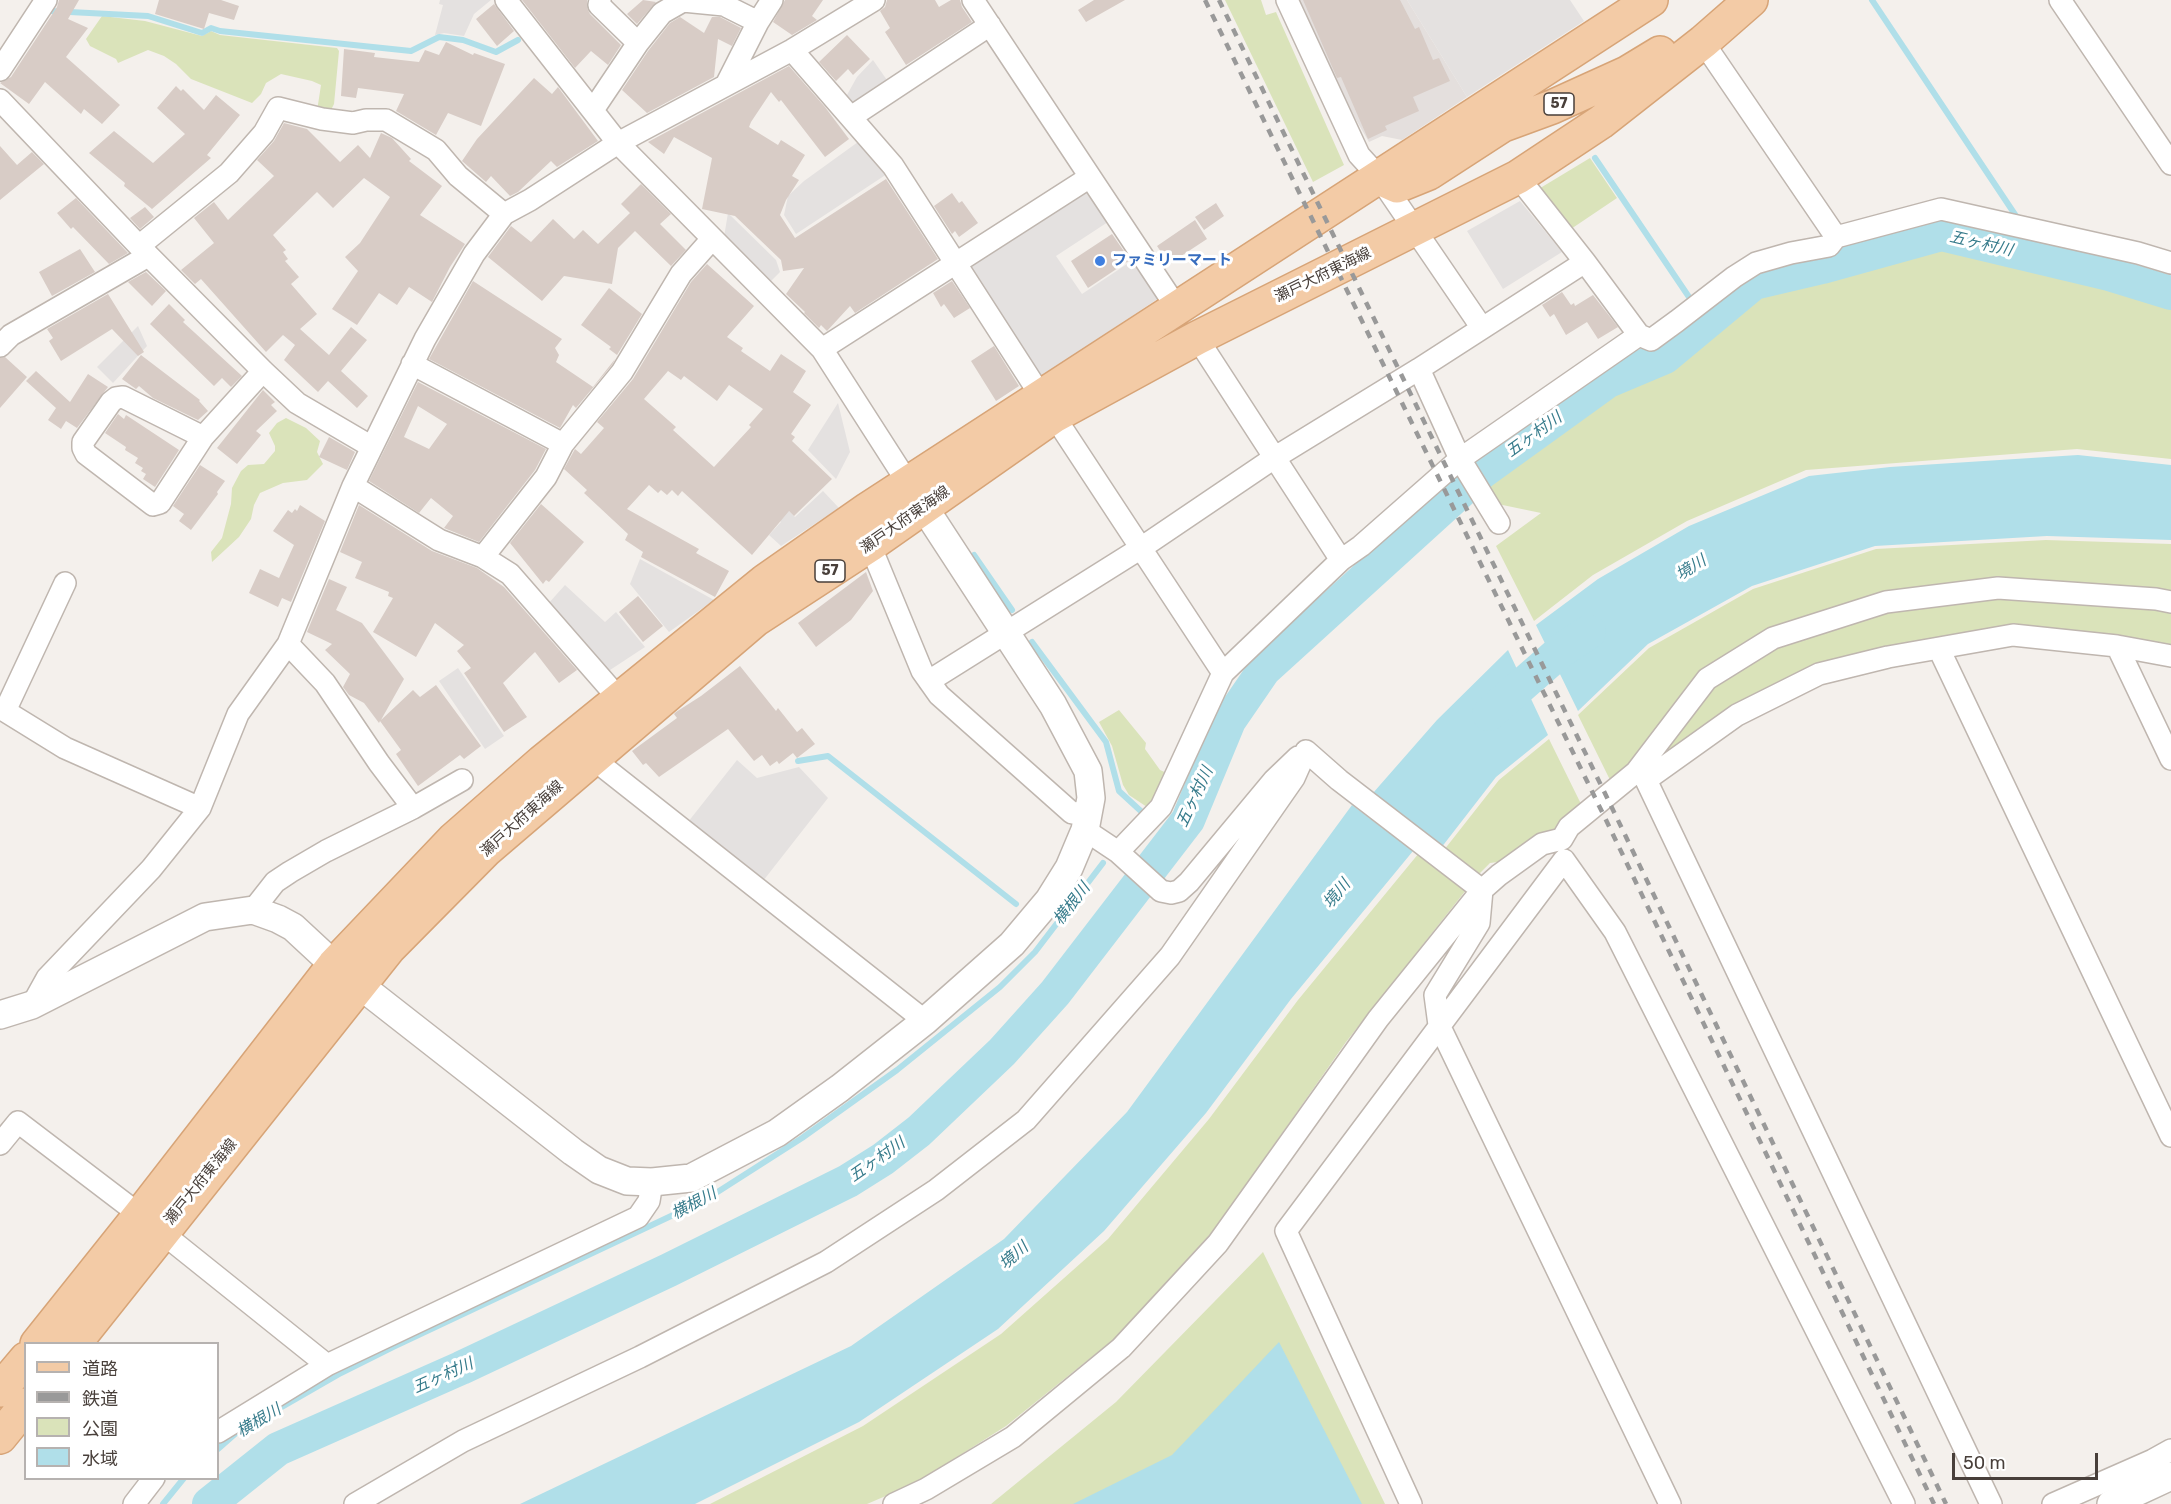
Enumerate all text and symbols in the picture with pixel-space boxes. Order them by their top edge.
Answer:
road number: 57 [1544,93,1574,115]
water label: 五ヶ村川 [1948,227,2014,261]
street label: 瀬戸大府東海線 [1272,244,1374,306]
place label: ファミリーマート [1112,252,1232,270]
marker: ファミリーマート [1093,254,1107,268]
water label: 五ヶ村川 [1502,408,1566,462]
street label: 瀬戸大府東海線 [857,483,953,557]
water label: 境川 [1672,551,1710,585]
road number: 57 [815,560,845,582]
water label: 五ヶ村川 [1173,764,1217,830]
street label: 瀬戸大府東海線 [477,777,567,861]
water label: 境川 [1319,876,1355,912]
water label: 横根川 [1050,879,1094,929]
water label: 五ヶ村川 [845,1134,909,1186]
street label: 瀬戸大府東海線 [161,1136,241,1228]
water label: 横根川 [668,1184,720,1224]
water label: 境川 [996,1238,1032,1274]
legend [24,1342,219,1480]
water label: 五ヶ村川 [410,1354,476,1398]
text: 道路 [82,1358,118,1380]
text: 鉄道 [82,1388,118,1410]
water label: 横根川 [233,1400,285,1442]
text: 公園 [82,1418,118,1440]
scale bar [1955,1441,2100,1479]
text: 水域 [82,1448,118,1470]
text: 50 m [1963,1452,2006,1474]

